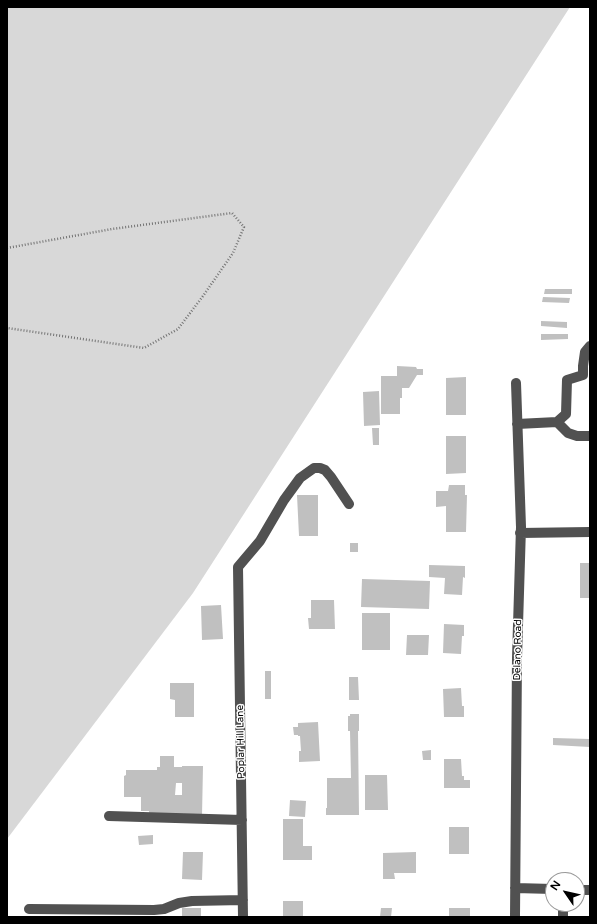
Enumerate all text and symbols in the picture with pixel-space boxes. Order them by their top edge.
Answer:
street label: Delano Road [511,619,525,681]
street label: Poplar Hill Lane [234,705,248,779]
north arrow [545,872,585,912]
text: N [548,878,563,893]

